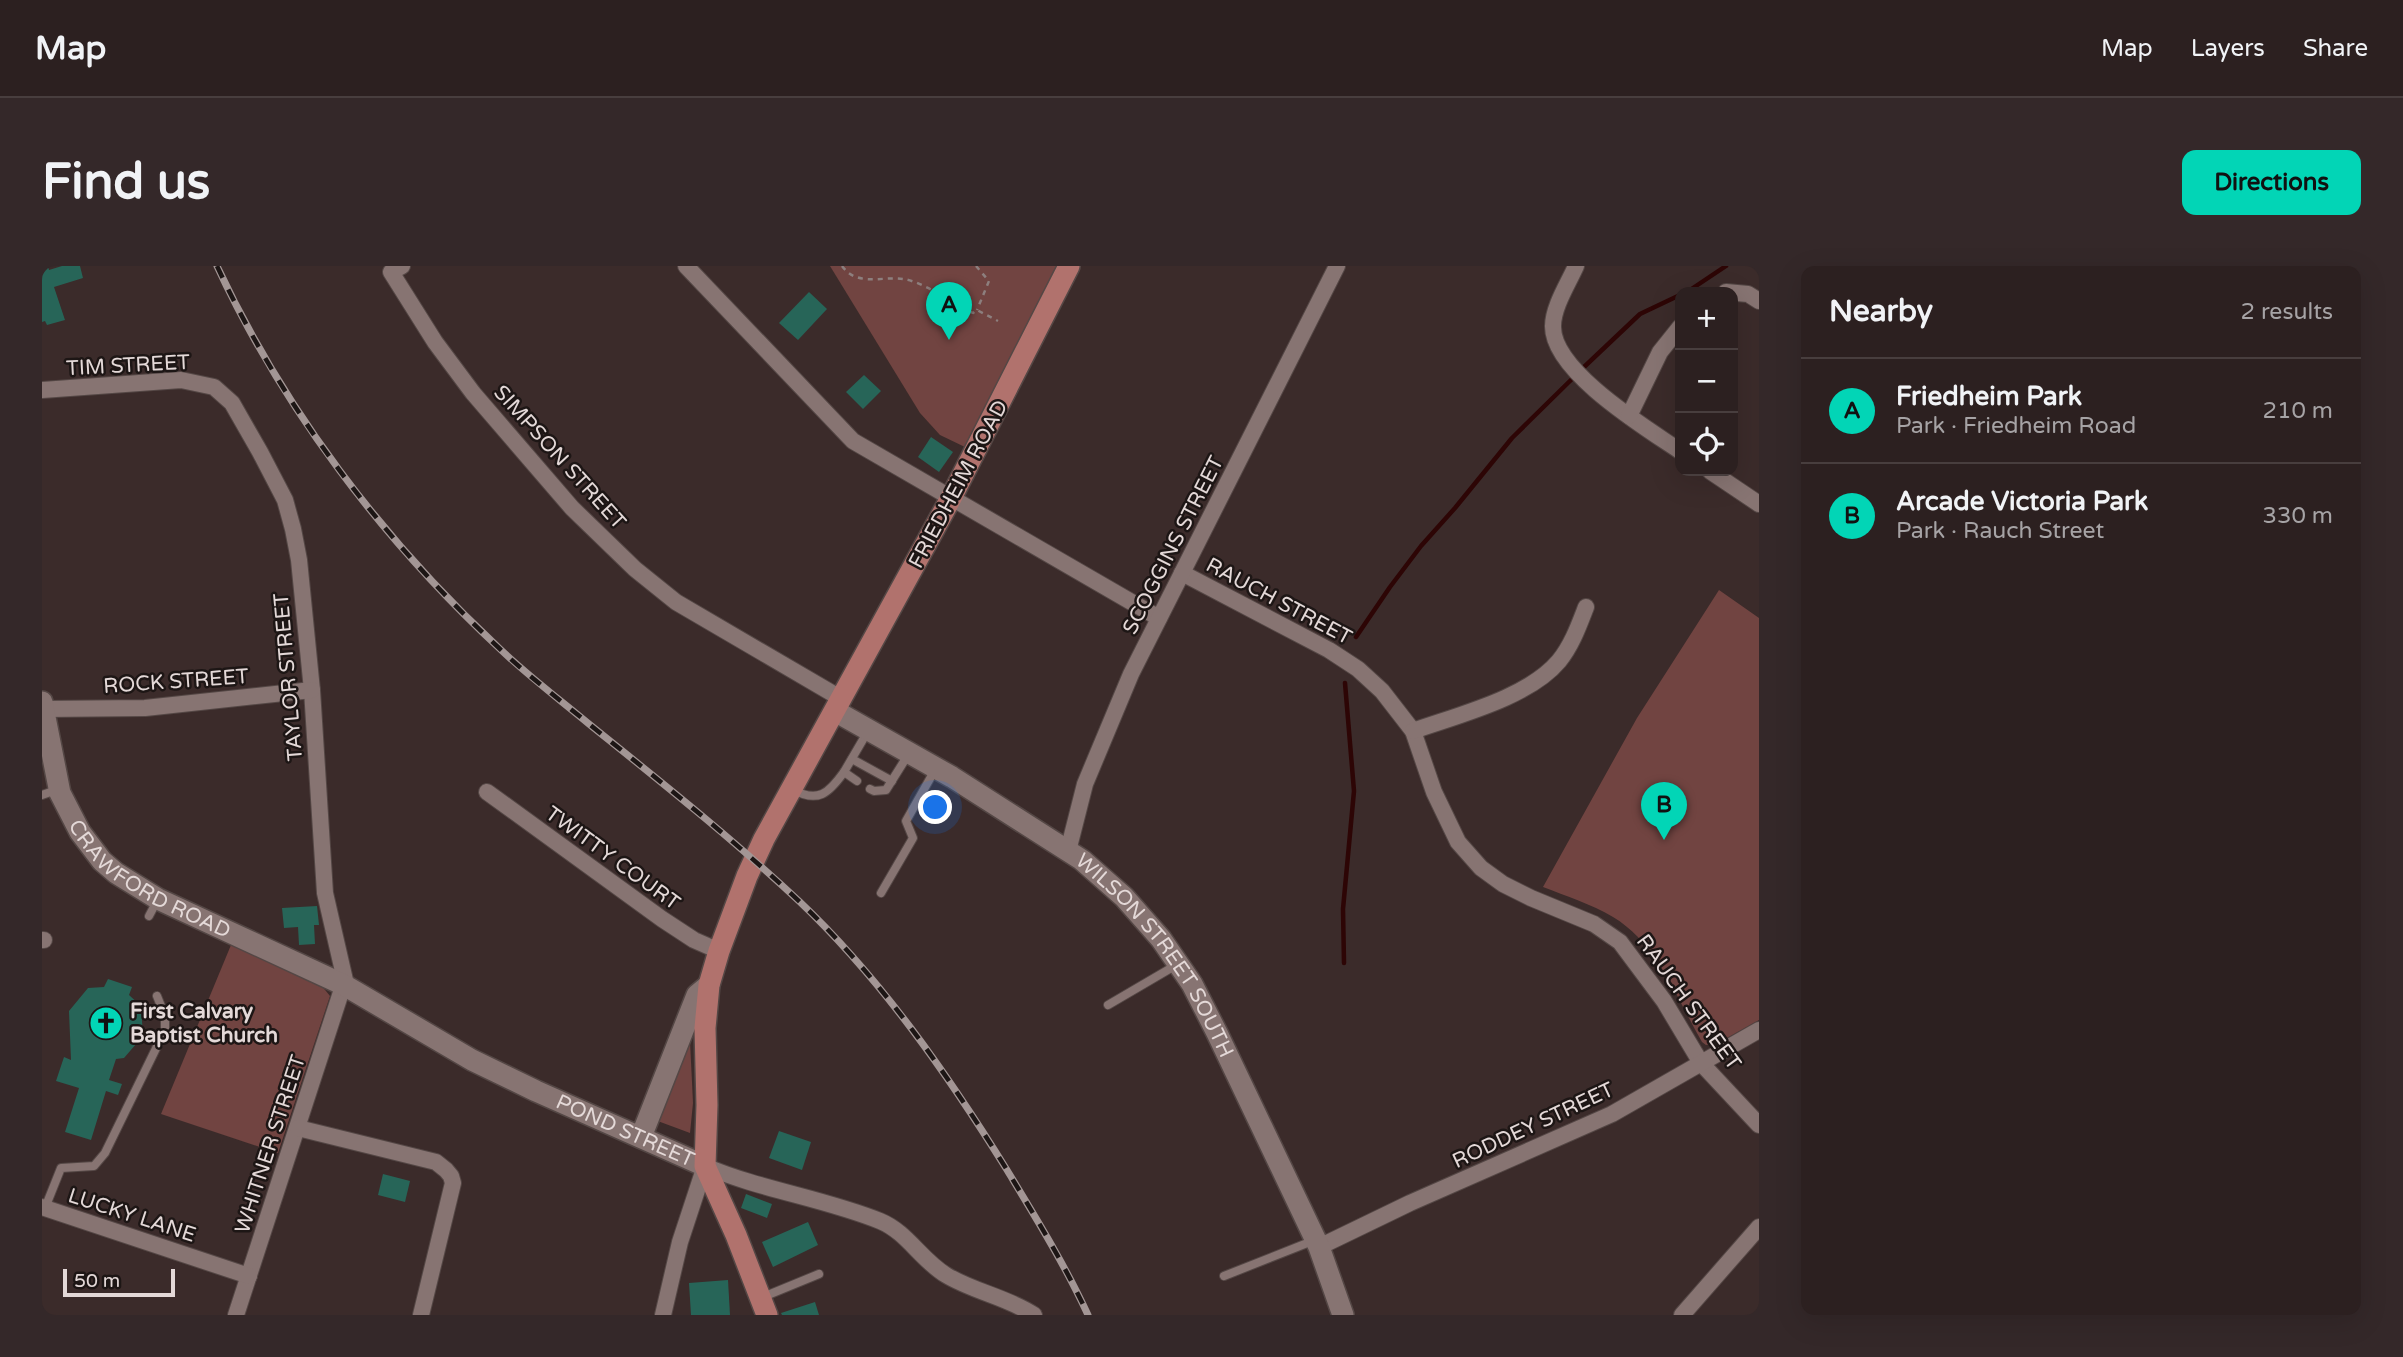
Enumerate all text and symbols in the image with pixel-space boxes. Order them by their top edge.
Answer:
text: Map [35,29,106,68]
text: Map [2101,34,2153,63]
text: Layers [2191,34,2265,63]
text: Share [2303,34,2368,63]
button: Directions [2182,150,2361,215]
text: Find us [42,153,210,212]
pin: A [926,282,972,340]
map controls [1675,287,1738,476]
button: + [1675,287,1738,350]
text: Nearby [1829,293,1933,330]
text: 2 results [2240,298,2333,326]
street label: TIM STREET [65,350,191,381]
button: − [1675,350,1738,413]
street label: SIMPSON STREET [488,380,631,535]
text: Friedheim Park [1896,381,2082,412]
street label: FRIEDHEIM ROAD [904,396,1013,573]
text: A [1843,397,1861,425]
text: 210 m [2263,397,2333,425]
text: Park · Friedheim Road [1896,412,2136,440]
button: locate [1675,413,1738,476]
street label: SCOGGINS STREET [1118,452,1229,639]
text: Arcade Victoria Park [1896,486,2148,517]
text: B [1844,502,1860,530]
text: 330 m [2263,502,2333,530]
text: Park · Rauch Street [1896,517,2104,545]
street label: RAUCH STREET [1202,552,1356,650]
street label: TAYLOR STREET [269,592,308,762]
street label: ROCK STREET [103,664,250,699]
pin: B [1641,782,1687,840]
your location [918,790,952,824]
street label: TWITTY COURT [541,801,685,916]
street label: CRAWFORD ROAD [63,816,235,944]
street label: WILSON STREET SOUTH [1070,848,1239,1062]
street label: RAUCH STREET [1631,930,1746,1075]
place label: First Calvary Baptist Church [130,999,278,1048]
church icon: First Calvary Baptist Church [87,1004,125,1042]
street label: WHITNER STREET [230,1052,311,1236]
street label: RODDEY STREET [1448,1077,1618,1174]
street label: POND STREET [552,1090,698,1173]
street label: LUCKY LANE [65,1183,199,1248]
scale bar [63,1266,175,1298]
text: 50 m [74,1270,120,1292]

